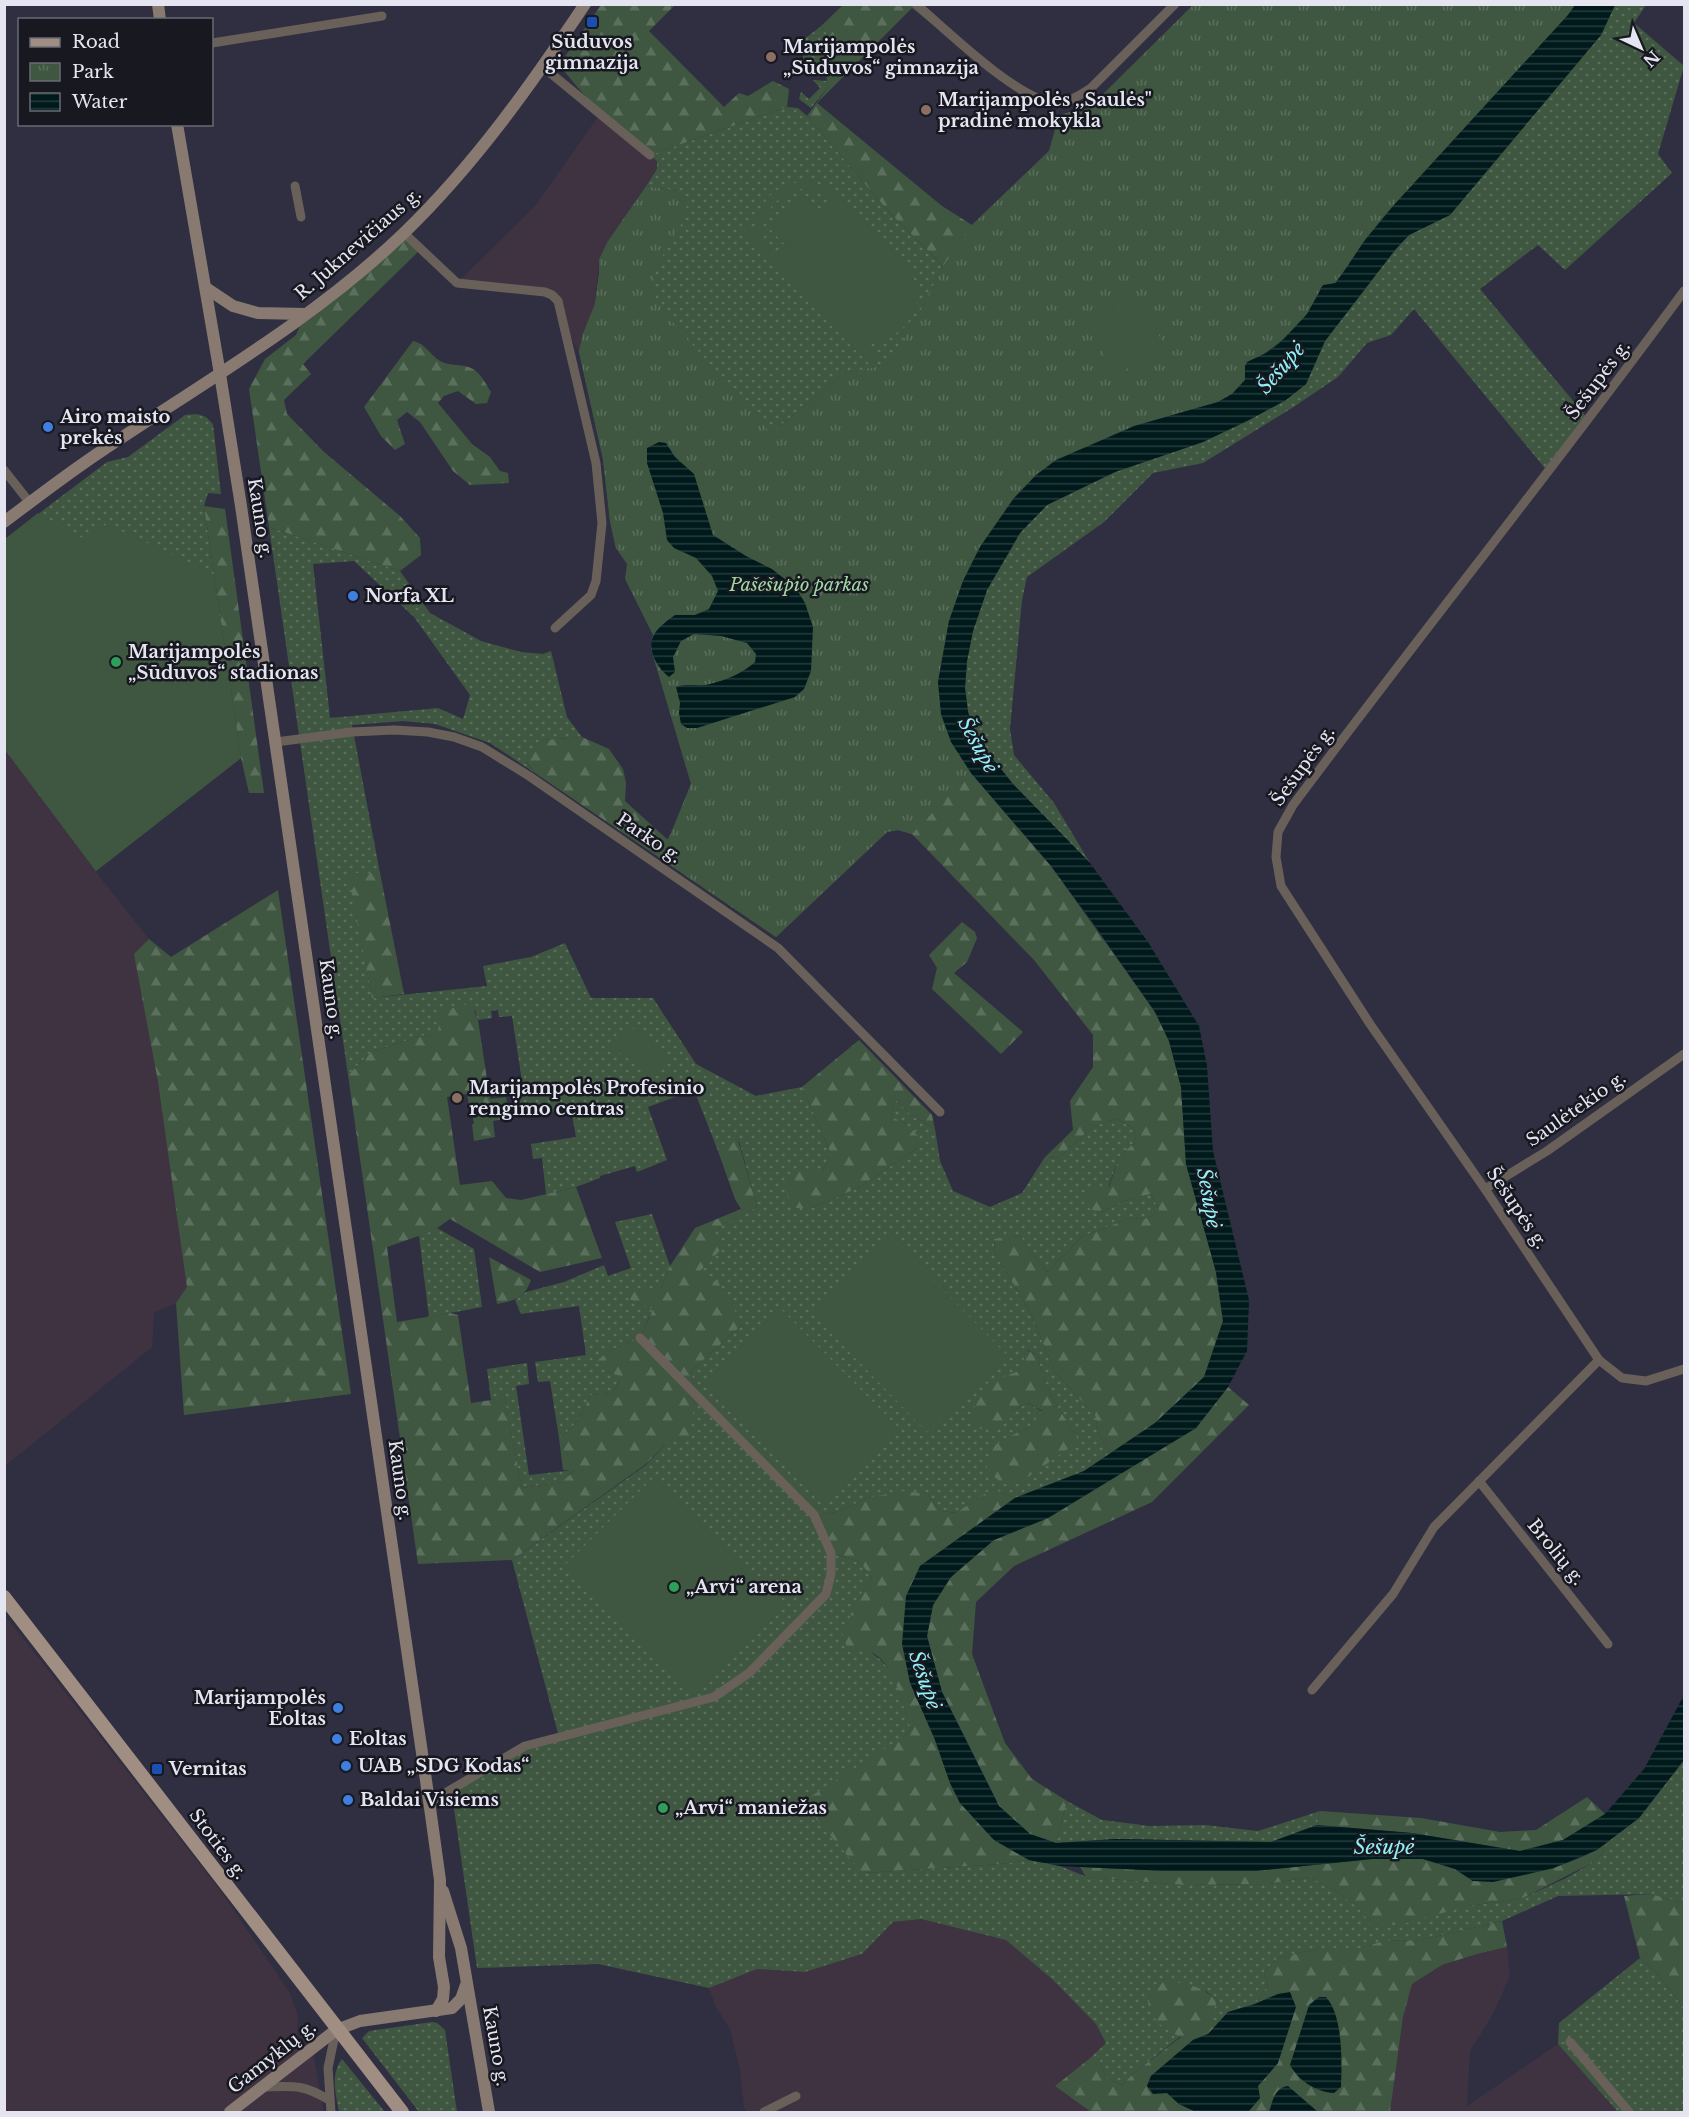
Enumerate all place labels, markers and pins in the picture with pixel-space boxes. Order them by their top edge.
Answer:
marker: Sūduvos gimnazija [585,15,599,29]
place label: Sūduvos gimnazija [545,31,640,74]
place label: Marijampolės „Sūduvos“ gimnazija [783,36,980,79]
marker: Marijampolės „Sūduvos“ gimnazija [764,50,778,64]
place label: Marijampolės ,,Saulės" pradinė mokykla [938,89,1152,132]
marker: Marijampolės ,,Saulės" pradinė mokykla [919,103,933,117]
place label: Airo maisto prekės [59,406,171,449]
marker: Airo maisto prekės [41,420,55,434]
place label: Norfa XL [365,585,454,607]
marker: Norfa XL [346,589,360,603]
place label: Marijampolės „Sūduvos“ stadionas [128,641,318,684]
marker: Marijampolės „Sūduvos“ stadionas [109,655,123,669]
place label: Marijampolės Profesinio rengimo centras [469,1077,705,1120]
marker: Marijampolės Profesinio rengimo centras [450,1091,464,1105]
place label: „Arvi“ arena [686,1576,802,1598]
marker: „Arvi“ arena [667,1580,681,1594]
place label: Marijampolės Eoltas [194,1687,326,1730]
marker: Marijampolės Eoltas [331,1701,345,1715]
place label: Eoltas [349,1728,407,1750]
marker: Eoltas [330,1732,344,1746]
place label: UAB „SDG Kodas“ [358,1755,530,1777]
place label: Vernitas [168,1758,247,1780]
marker: UAB „SDG Kodas“ [339,1759,353,1773]
marker: Vernitas [150,1762,164,1776]
place label: Baldai Visiems [360,1789,499,1811]
marker: Baldai Visiems [341,1793,355,1807]
place label: „Arvi“ maniežas [675,1797,827,1819]
marker: „Arvi“ maniežas [656,1801,670,1815]

